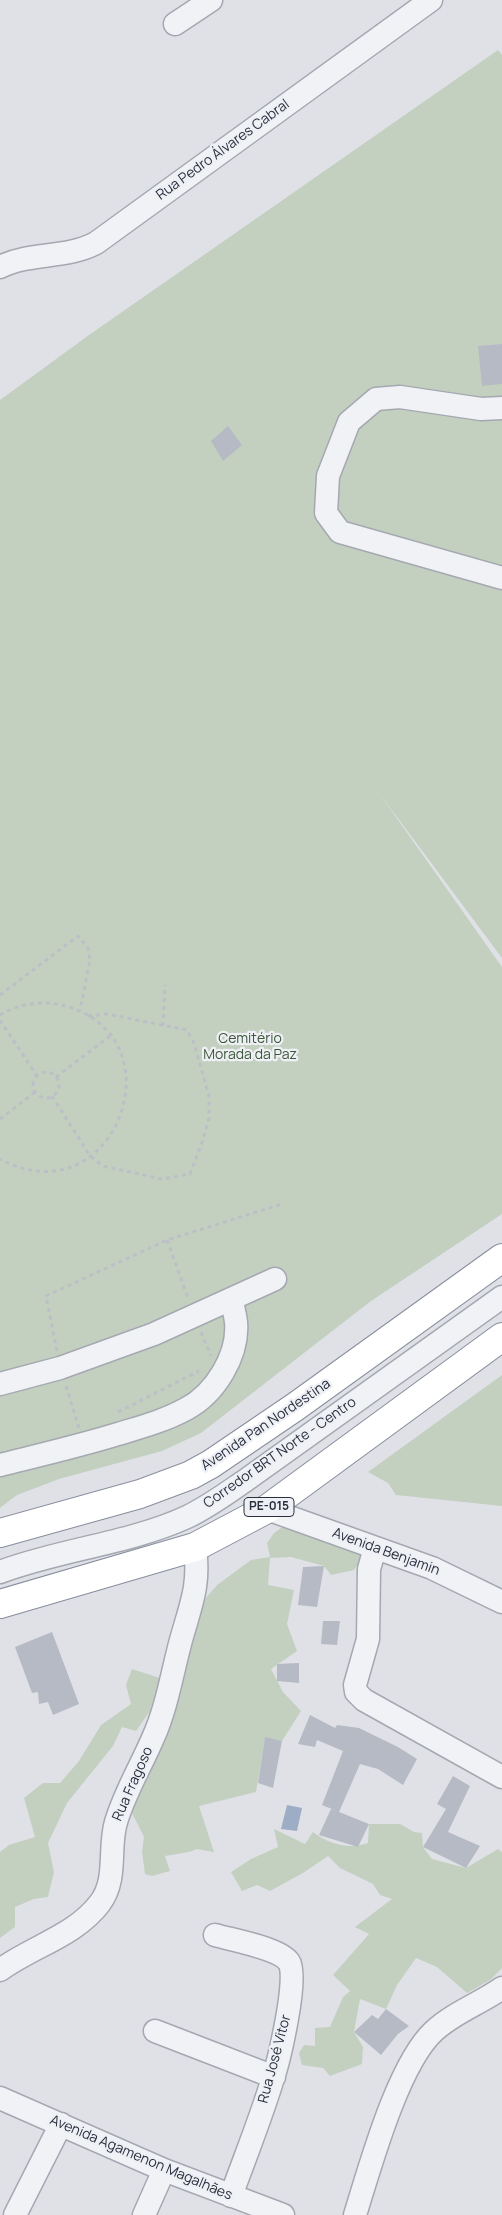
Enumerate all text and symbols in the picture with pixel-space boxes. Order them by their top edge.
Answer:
street label: Rua Pedro Álvares Cabral [153,96,293,204]
park label: Cemitério Morada da Paz [203,1031,297,1064]
street label: Avenida Pan Nordestina [198,1375,334,1475]
street label: Corredor BRT Norte - Centro [200,1394,360,1512]
road number: PE-015 [244,1498,294,1516]
street label: Avenida Benjamin [330,1525,442,1579]
street label: Rua Fragoso [109,1744,157,1824]
street label: Rua José Vitor [255,2013,295,2105]
street label: Avenida Agamenon Magalhães [47,2112,235,2204]

